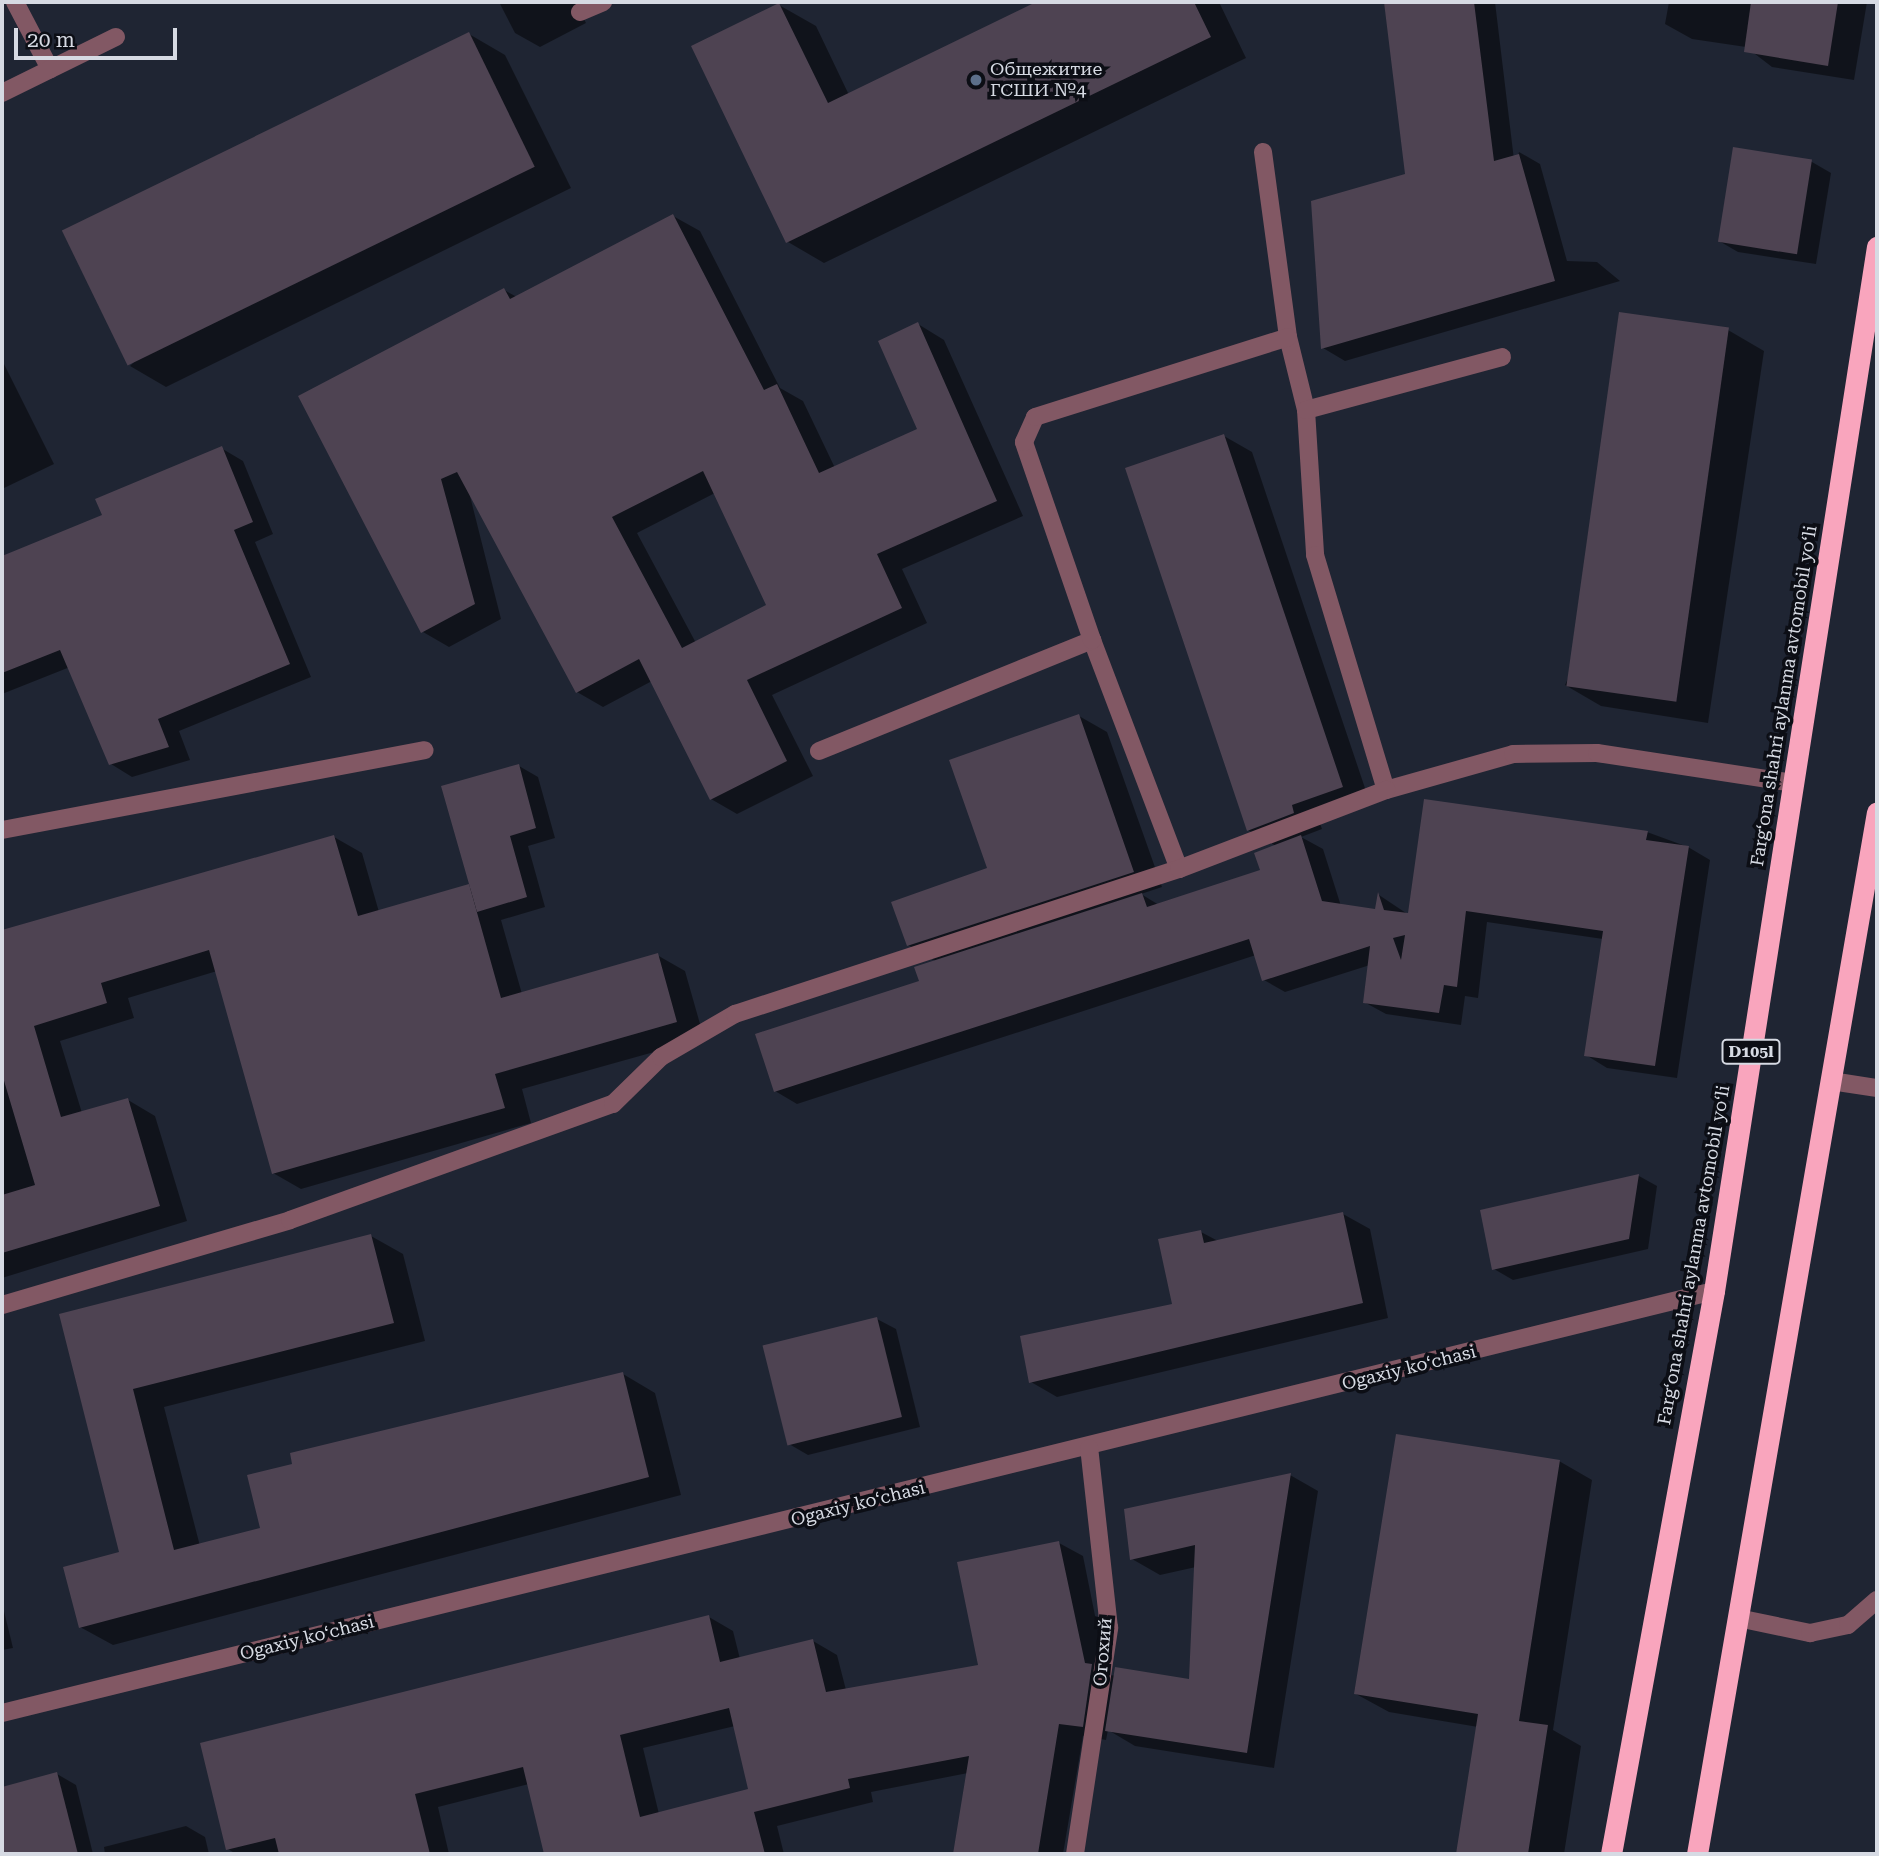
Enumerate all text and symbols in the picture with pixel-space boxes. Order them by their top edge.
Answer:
scale bar [18,14,180,58]
text: 20 m [27,28,75,52]
place label: Общежитие ГСШИ №4 [990,59,1102,102]
marker: Общежитие ГСШИ №4 [968,72,984,88]
street label: Fargʻona shahri aylanma avtomobil yoʻli [1746,524,1822,868]
road number: D105l [1721,1040,1781,1064]
street label: Fargʻona shahri aylanma avtomobil yoʻli [1653,1083,1735,1427]
street label: Ogaxiy koʻchasi [1340,1341,1478,1395]
street label: Ogaxiy koʻchasi [789,1477,927,1531]
street label: Ogaxiy koʻchasi [238,1611,376,1665]
street label: Огохий [1089,1617,1117,1687]

